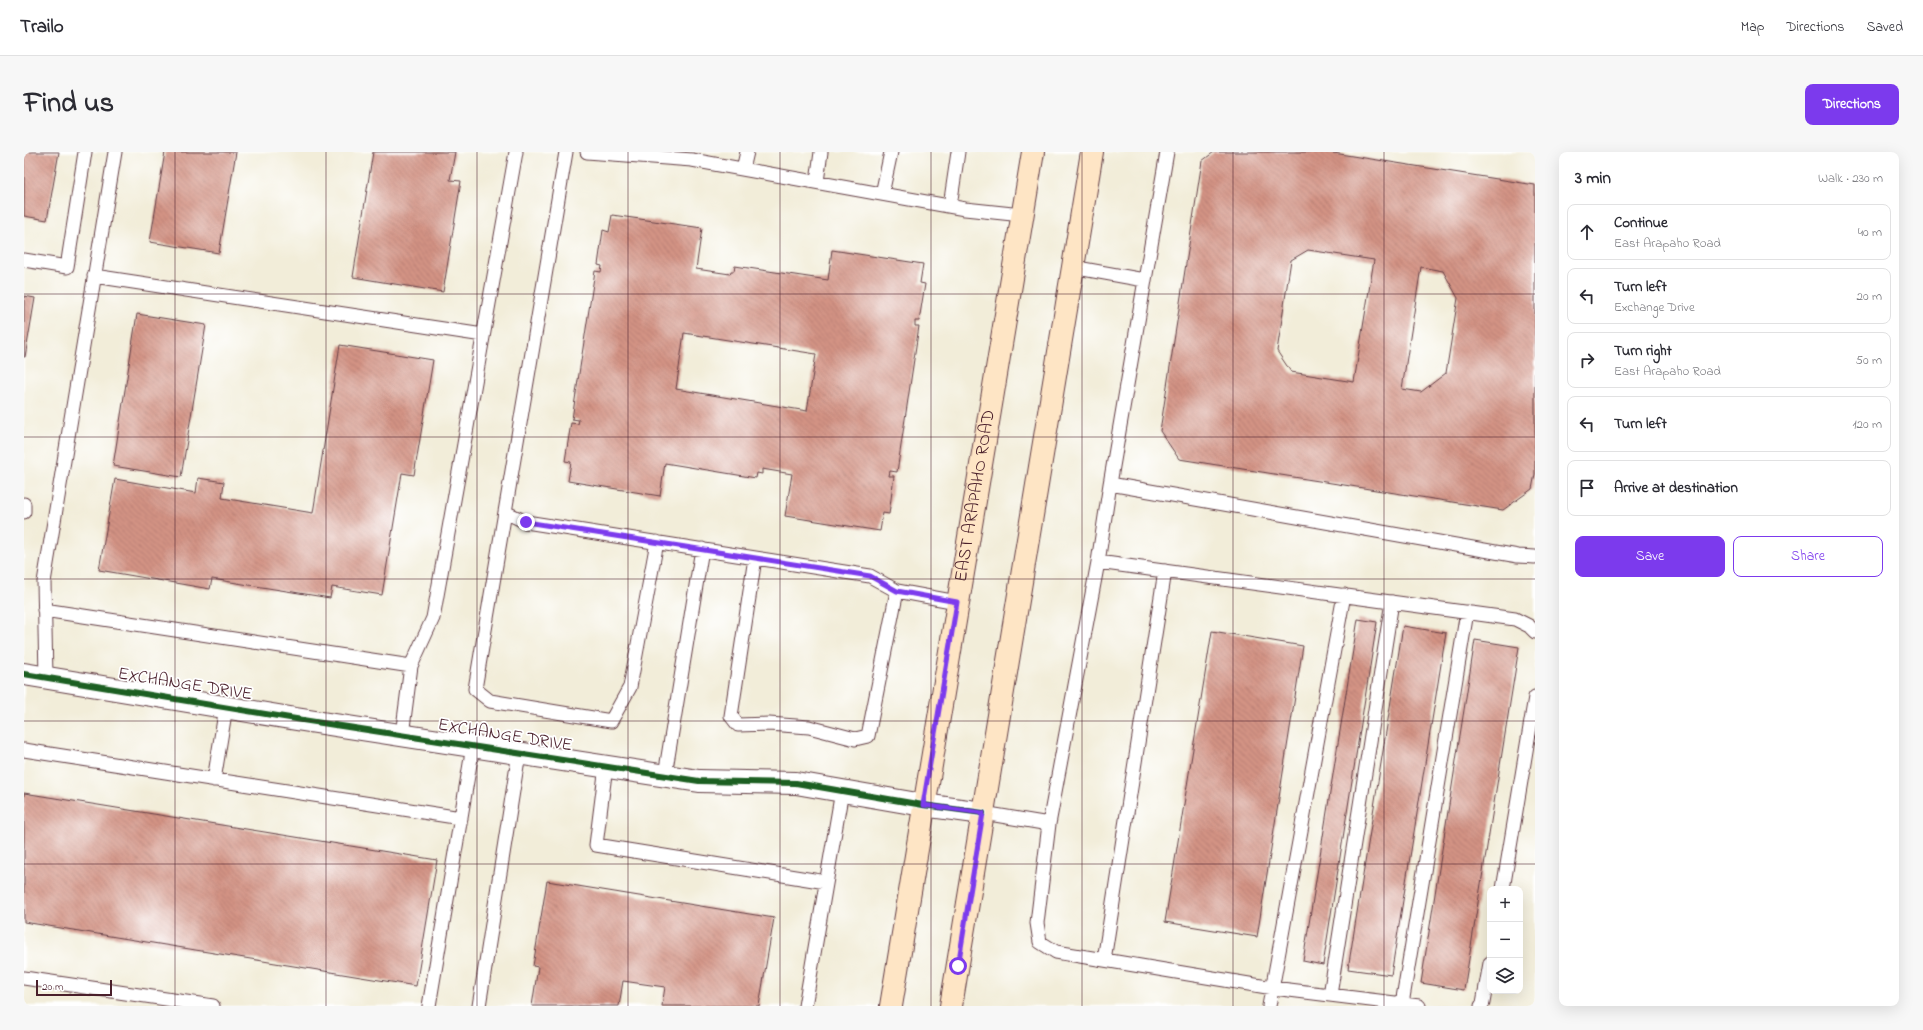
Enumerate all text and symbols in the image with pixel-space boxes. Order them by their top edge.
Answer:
text: Trailo [20,14,64,41]
text: Map [1741,17,1764,38]
text: Directions [1786,17,1844,38]
text: Saved [1866,17,1903,38]
text: Find us [24,84,114,125]
button: Directions [1805,84,1899,125]
text: 3 min [1575,166,1611,191]
text: Walk · 230 m [1818,169,1883,188]
text: Continue [1614,212,1668,234]
icon: ahead [1576,221,1598,243]
text: 40 m [1858,223,1882,242]
text: East Arapaho Road [1614,234,1721,253]
text: Turn left [1614,276,1667,298]
icon: left [1576,285,1598,307]
text: 20 m [1857,287,1882,306]
text: Exchange Drive [1614,298,1695,317]
text: Turn right [1614,340,1672,362]
icon: right [1576,349,1598,371]
text: 50 m [1856,351,1882,370]
text: East Arapaho Road [1614,362,1721,381]
street label: EAST ARAPAHO ROAD [949,408,1003,584]
icon: left [1576,413,1598,435]
text: Turn left [1614,413,1667,435]
text: 120 m [1852,415,1882,434]
icon: arrive [1576,477,1598,499]
text: Arrive at destination [1614,477,1738,499]
route end [517,513,535,531]
button: Save [1575,536,1725,577]
button: Share [1733,536,1883,577]
street label: EXCHANGE DRIVE [116,662,254,708]
street label: EXCHANGE DRIVE [436,713,574,759]
map controls [1487,886,1523,994]
button: + [1487,886,1523,922]
button: − [1487,922,1523,958]
route start [949,957,967,975]
button: layers [1487,958,1523,994]
scale bar [36,978,112,997]
text: 20 m [42,979,64,995]

